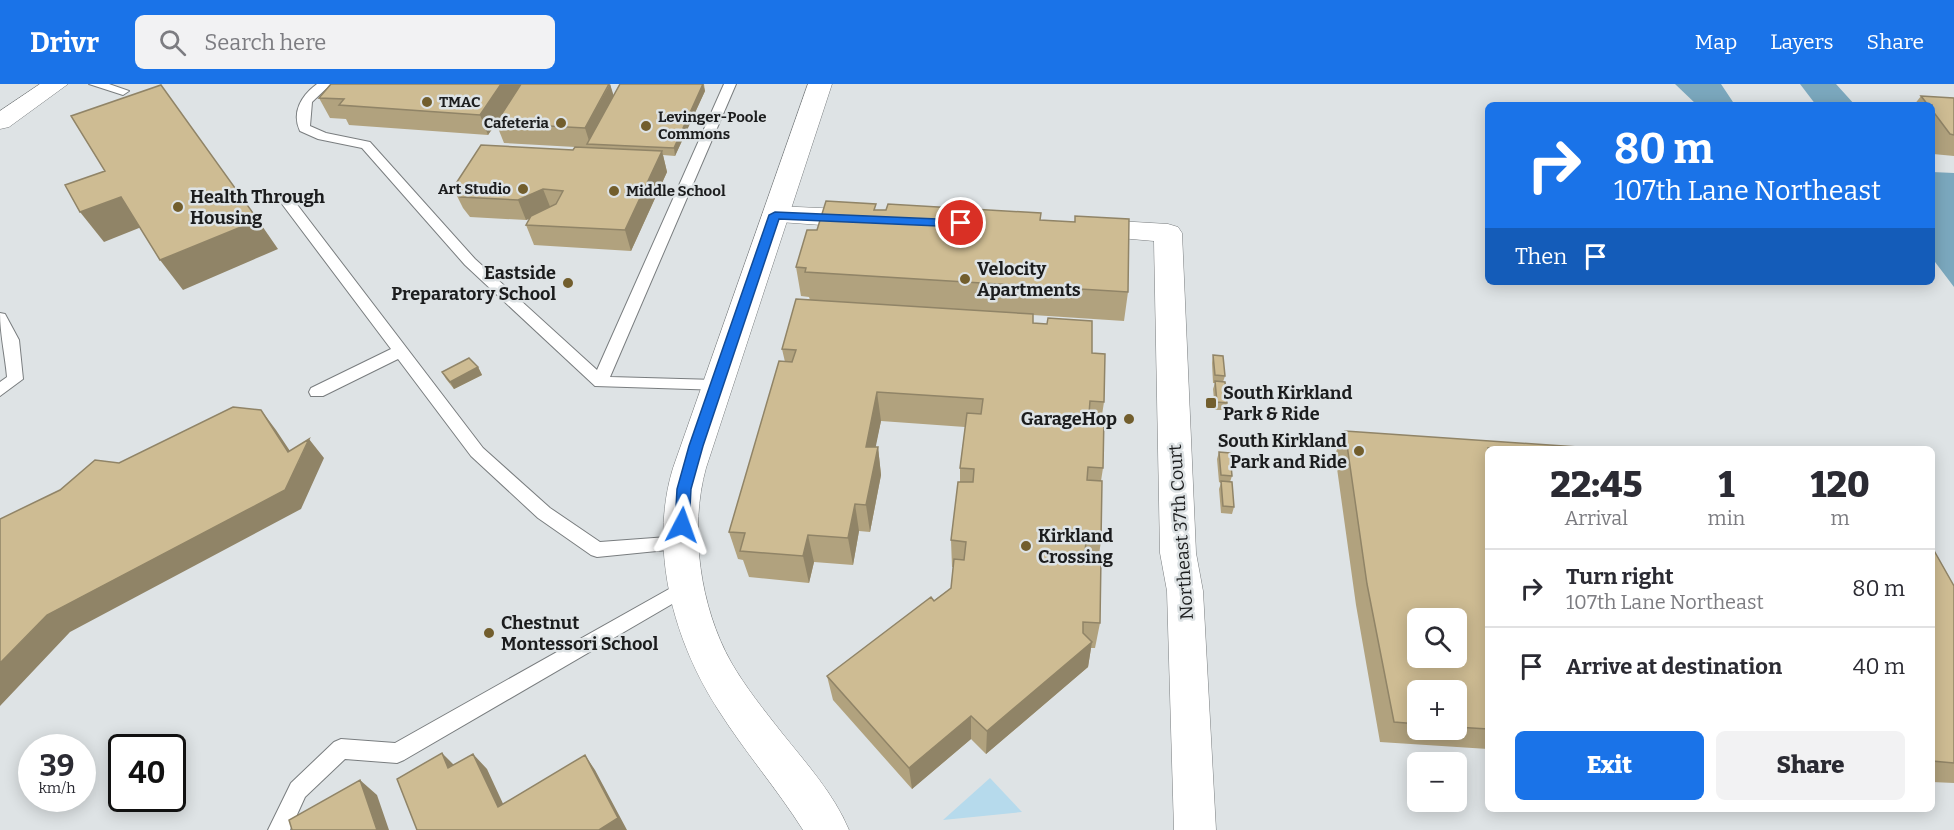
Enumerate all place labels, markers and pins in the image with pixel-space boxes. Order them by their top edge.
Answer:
place label: TMAC [439,93,481,111]
marker: TMAC [420,95,434,109]
place label: Levinger-Poole Commons [658,108,766,143]
place label: Cafeteria [484,114,550,132]
marker: Cafeteria [554,116,568,130]
marker: Levinger-Poole Commons [639,119,653,133]
place label: Art Studio [438,180,511,198]
marker: Art Studio [516,182,530,196]
place label: Middle School [626,182,726,200]
marker: Middle School [607,184,621,198]
place label: Health Through Housing [190,186,326,229]
pin [935,197,986,248]
marker: Health Through Housing [171,200,185,214]
place label: Velocity Apartments [977,258,1081,301]
place label: Eastside Preparatory School [391,262,556,305]
marker: Velocity Apartments [958,272,972,286]
marker: Eastside Preparatory School [561,276,575,290]
place label: South Kirkland Park & Ride [1223,382,1352,425]
marker: South Kirkland Park & Ride [1204,396,1218,410]
place label: GarageHop [1021,408,1117,430]
marker: GarageHop [1122,412,1136,426]
place label: South Kirkland Park and Ride [1218,430,1347,473]
marker: South Kirkland Park and Ride [1352,444,1366,458]
place label: Kirkland Crossing [1038,525,1114,568]
marker: Kirkland Crossing [1019,539,1033,553]
place label: Chestnut Montessori School [501,612,659,655]
marker: Chestnut Montessori School [482,626,496,640]

